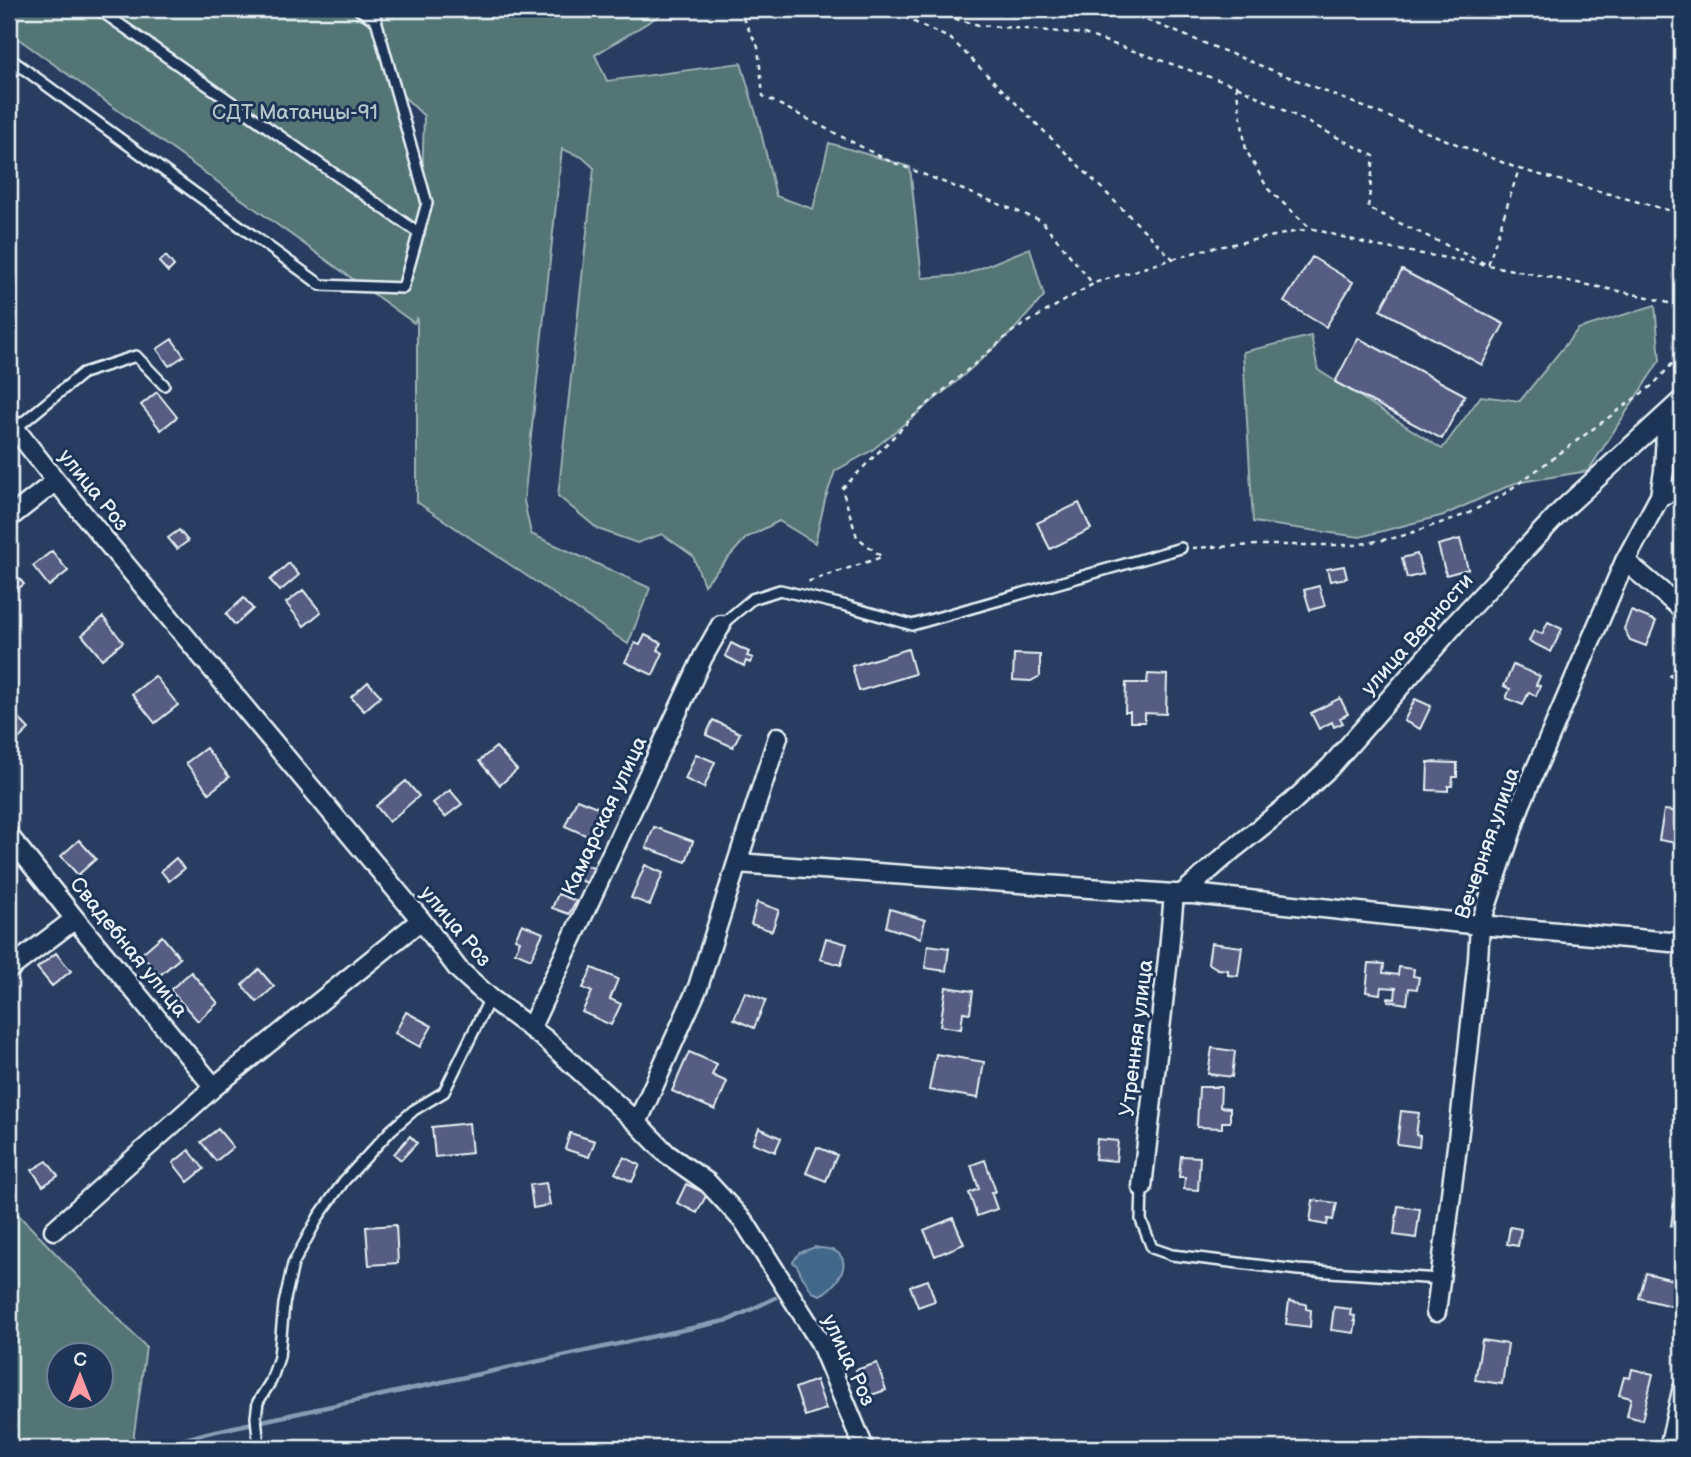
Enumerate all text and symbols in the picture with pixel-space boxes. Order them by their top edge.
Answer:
park label: СДТ Матанцы-91 [212,100,378,125]
street label: улица Роз [53,444,134,536]
street label: улица Верности [1356,568,1479,700]
street label: Камарская улица [557,732,653,900]
street label: Вечерняя улица [1450,764,1525,922]
street label: Свадебная улица [64,872,193,1023]
street label: улица Роз [415,881,497,972]
street label: Утренняя улица [1114,958,1159,1118]
street label: улица Роз [817,1311,881,1410]
north arrow [46,1342,116,1412]
text: С [73,1349,87,1372]

